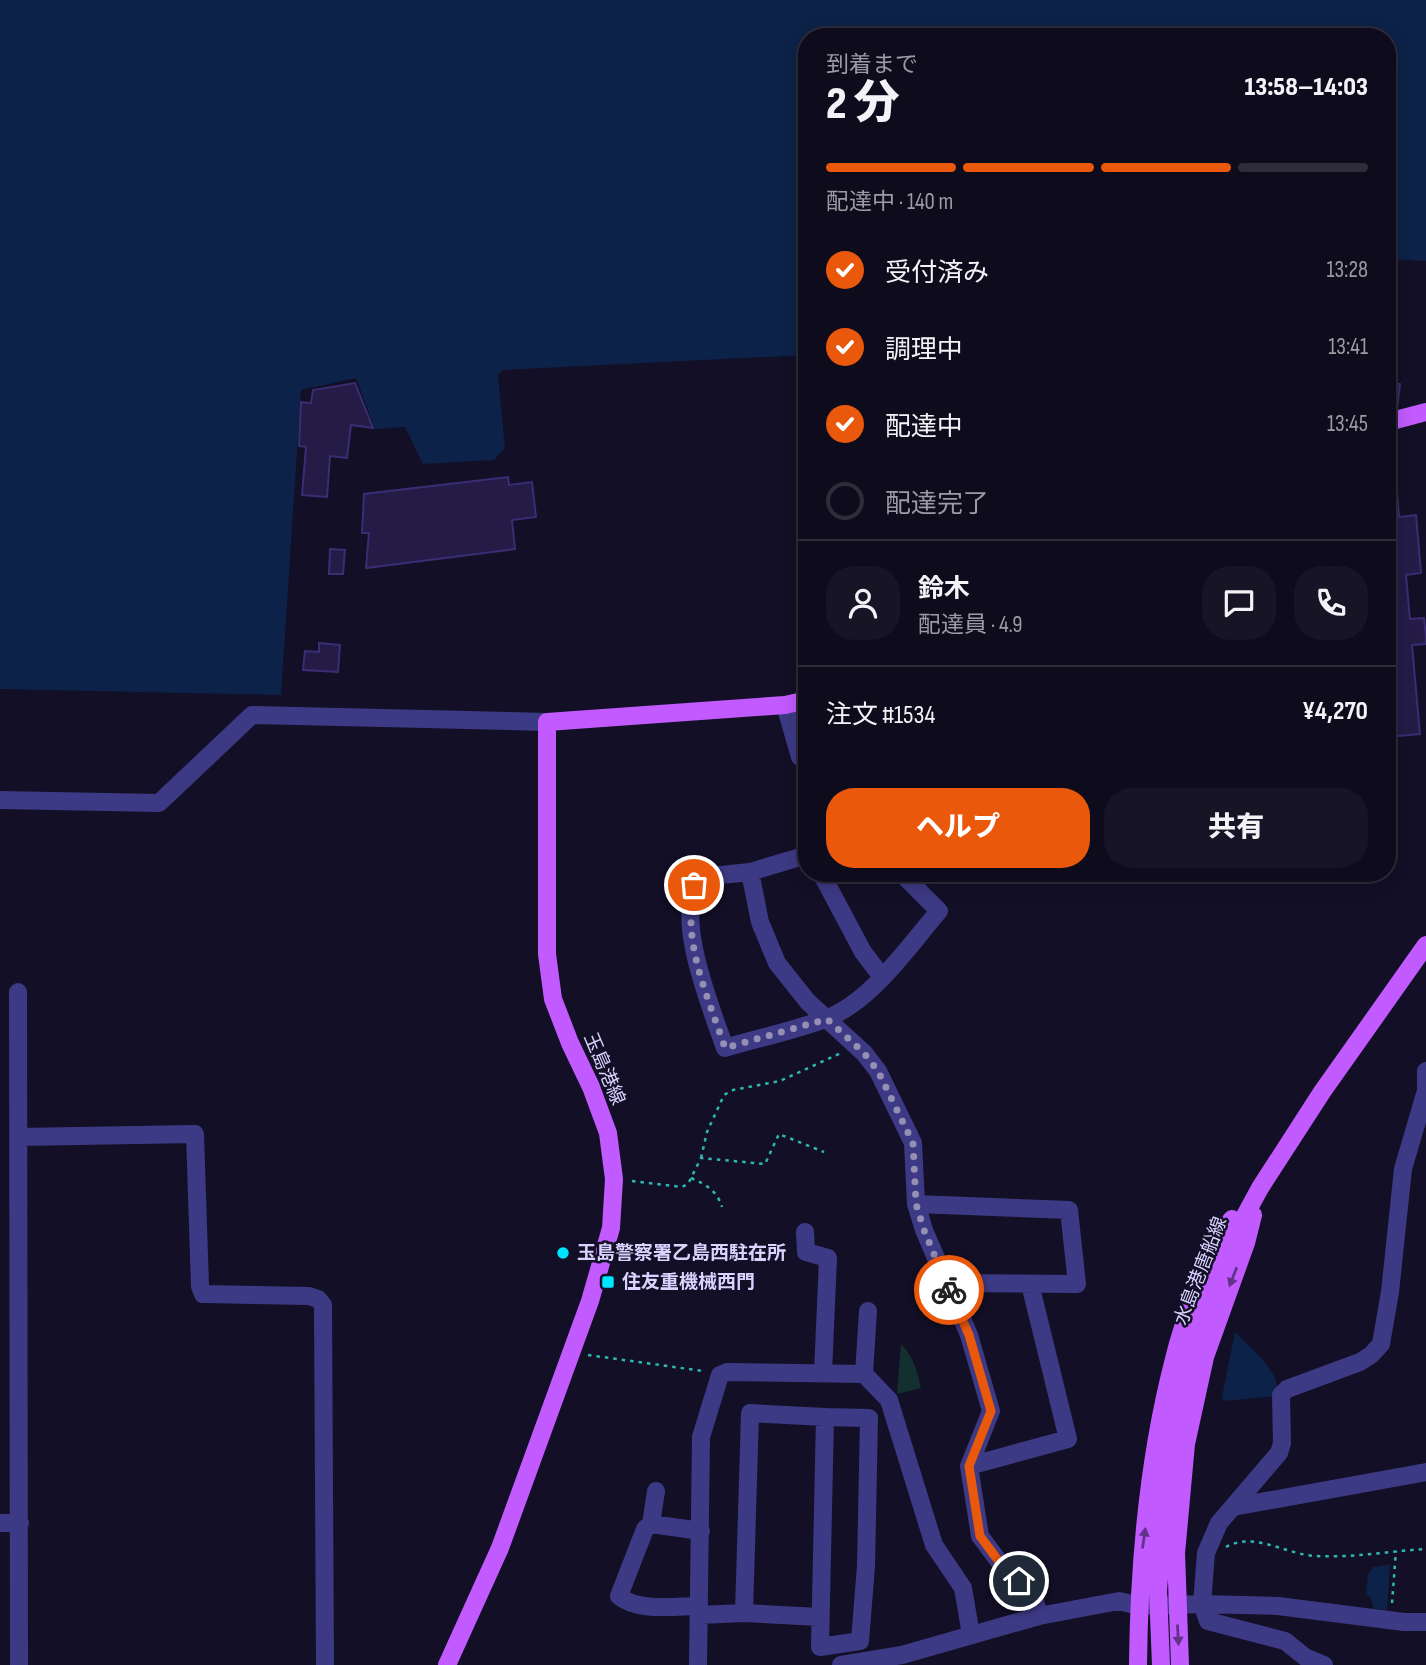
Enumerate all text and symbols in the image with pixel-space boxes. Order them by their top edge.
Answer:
text: 到着まで [826,51,918,79]
text: 13:58–14:03 [1245,72,1368,103]
text: 2 分 [826,77,900,132]
text: 配達中 · 140 m [826,188,953,216]
icon: check [826,251,864,289]
text: 13:28 [1326,256,1368,284]
text: 受付済み [885,258,989,289]
icon: check [826,328,864,366]
text: 13:41 [1328,333,1368,361]
text: 調理中 [885,335,963,366]
icon: check [826,405,864,443]
text: 13:45 [1327,410,1368,438]
text: 配達中 [885,412,963,443]
text: 配達完了 [885,489,989,520]
button: person [826,566,900,640]
button: chat [1202,566,1276,640]
button: phone [1294,566,1368,640]
text: 鈴木 [918,574,970,605]
text: 配達員 · 4.9 [918,611,1023,639]
text: ¥4,270 [1302,696,1368,727]
text: 注文 #1534 [826,700,935,731]
button: ヘルプ [826,788,1090,868]
button: 共有 [1104,788,1368,868]
pin [664,855,724,915]
icon: bag [675,866,713,904]
street label: 玉島港線 [579,1030,629,1108]
street label: 水島港唐船線 [1170,1214,1232,1328]
place label: 玉島警察署乙島西駐在所 [577,1242,786,1265]
marker: 玉島警察署乙島西駐在所 [555,1245,571,1261]
courier [914,1255,984,1325]
one-way arrow [1227,1266,1238,1287]
place label: 住友重機械西門 [622,1271,755,1294]
icon: bike [930,1271,968,1309]
marker: 住友重機械西門 [600,1274,616,1290]
one-way arrow [1138,1527,1149,1549]
pin [989,1551,1049,1611]
icon: home [1000,1562,1038,1600]
one-way arrow [1173,1625,1184,1647]

